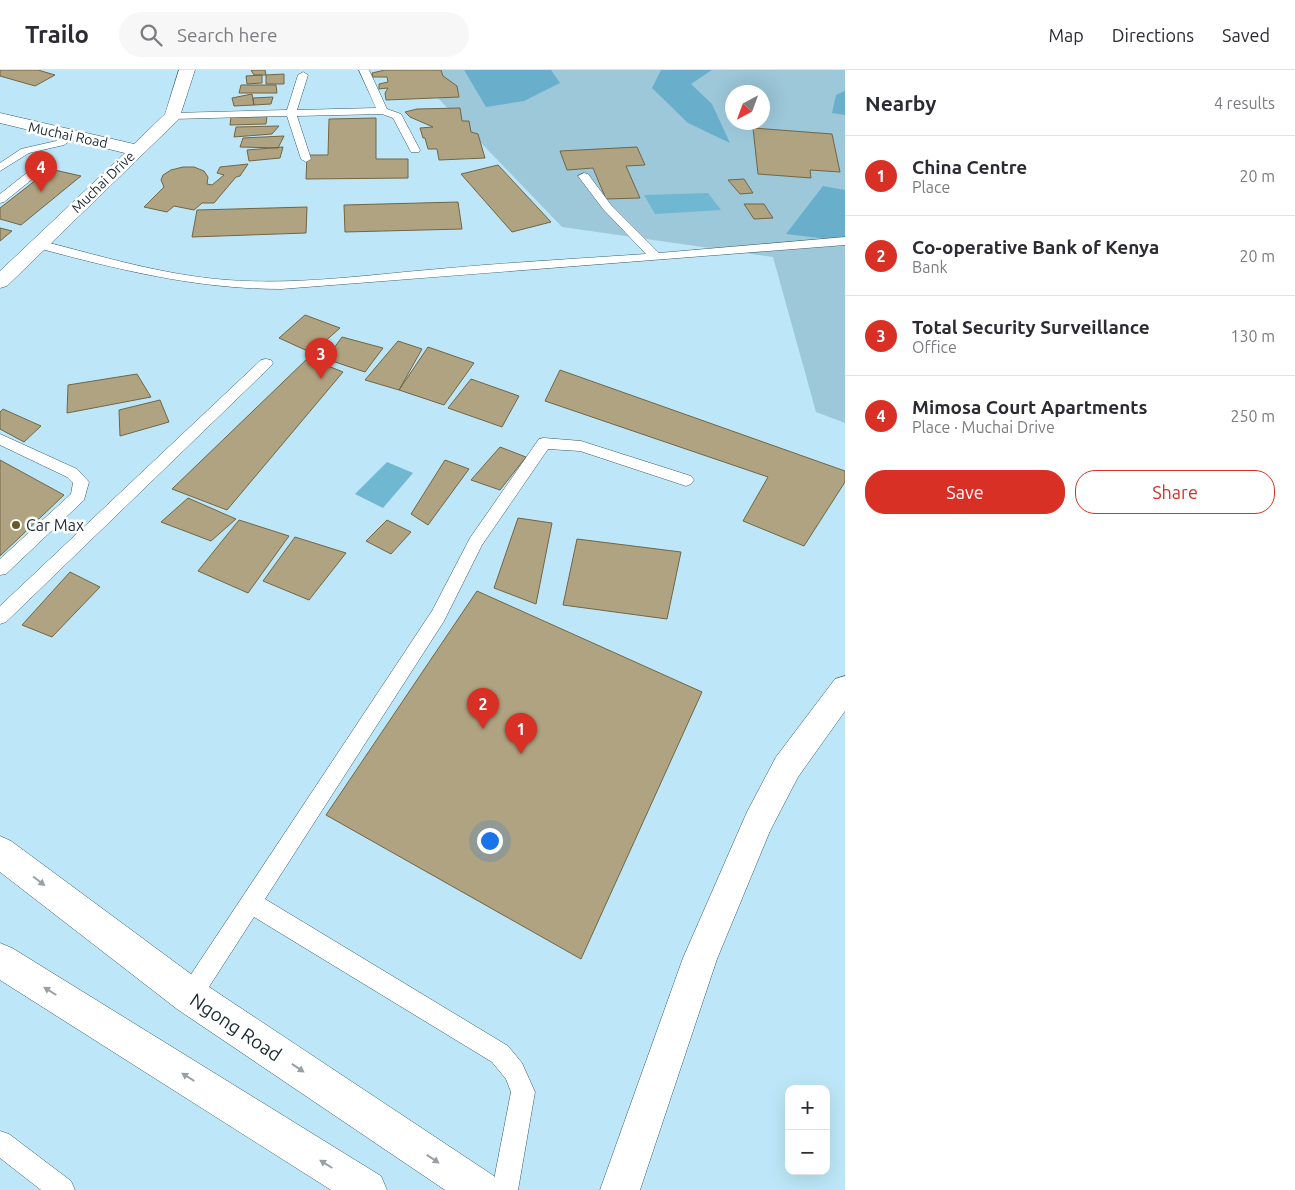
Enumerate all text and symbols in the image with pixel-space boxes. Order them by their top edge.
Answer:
search box [119,12,469,57]
text: Trailo [25,21,89,48]
icon: search [137,21,165,49]
text: Search here [177,24,278,46]
text: Map [1048,25,1084,45]
text: Directions [1112,25,1194,45]
text: Saved [1222,25,1270,45]
north arrow [725,85,770,130]
text: Nearby [865,91,936,115]
text: 4 results [1214,94,1275,112]
street label: Muchai Road [27,119,109,151]
street label: Muchai Drive [68,148,138,216]
pin: 4 [25,151,57,192]
text: China Centre [912,156,1027,178]
text: 1 [876,167,886,185]
text: 20 m [1239,167,1275,185]
text: Place [912,178,950,196]
text: Co-operative Bank of Kenya [912,236,1159,258]
text: 2 [876,247,886,265]
text: 20 m [1239,247,1275,265]
text: Bank [912,258,948,276]
text: Total Security Surveillance [912,316,1150,338]
text: 3 [876,327,886,345]
text: 130 m [1230,327,1275,345]
pin: 3 [305,338,337,379]
text: Office [912,338,957,356]
text: Mimosa Court Apartments [912,396,1147,418]
text: 4 [876,407,886,425]
text: 250 m [1230,407,1275,425]
text: Place · Muchai Drive [912,418,1055,436]
button: Save [865,470,1065,514]
button: Share [1075,470,1275,514]
place label: Car Max [26,516,84,534]
marker: Car Max [10,519,22,531]
pin: 2 [467,688,499,729]
pin: 1 [505,713,537,754]
your location [477,828,503,854]
one-way arrow [32,876,45,887]
one-way arrow [44,987,57,996]
street label: Ngong Road [186,988,286,1066]
one-way arrow [292,1064,305,1073]
one-way arrow [182,1072,195,1082]
map controls [785,1085,830,1175]
button: + [785,1085,830,1130]
button: − [785,1130,830,1175]
one-way arrow [427,1154,440,1164]
one-way arrow [319,1159,332,1169]

